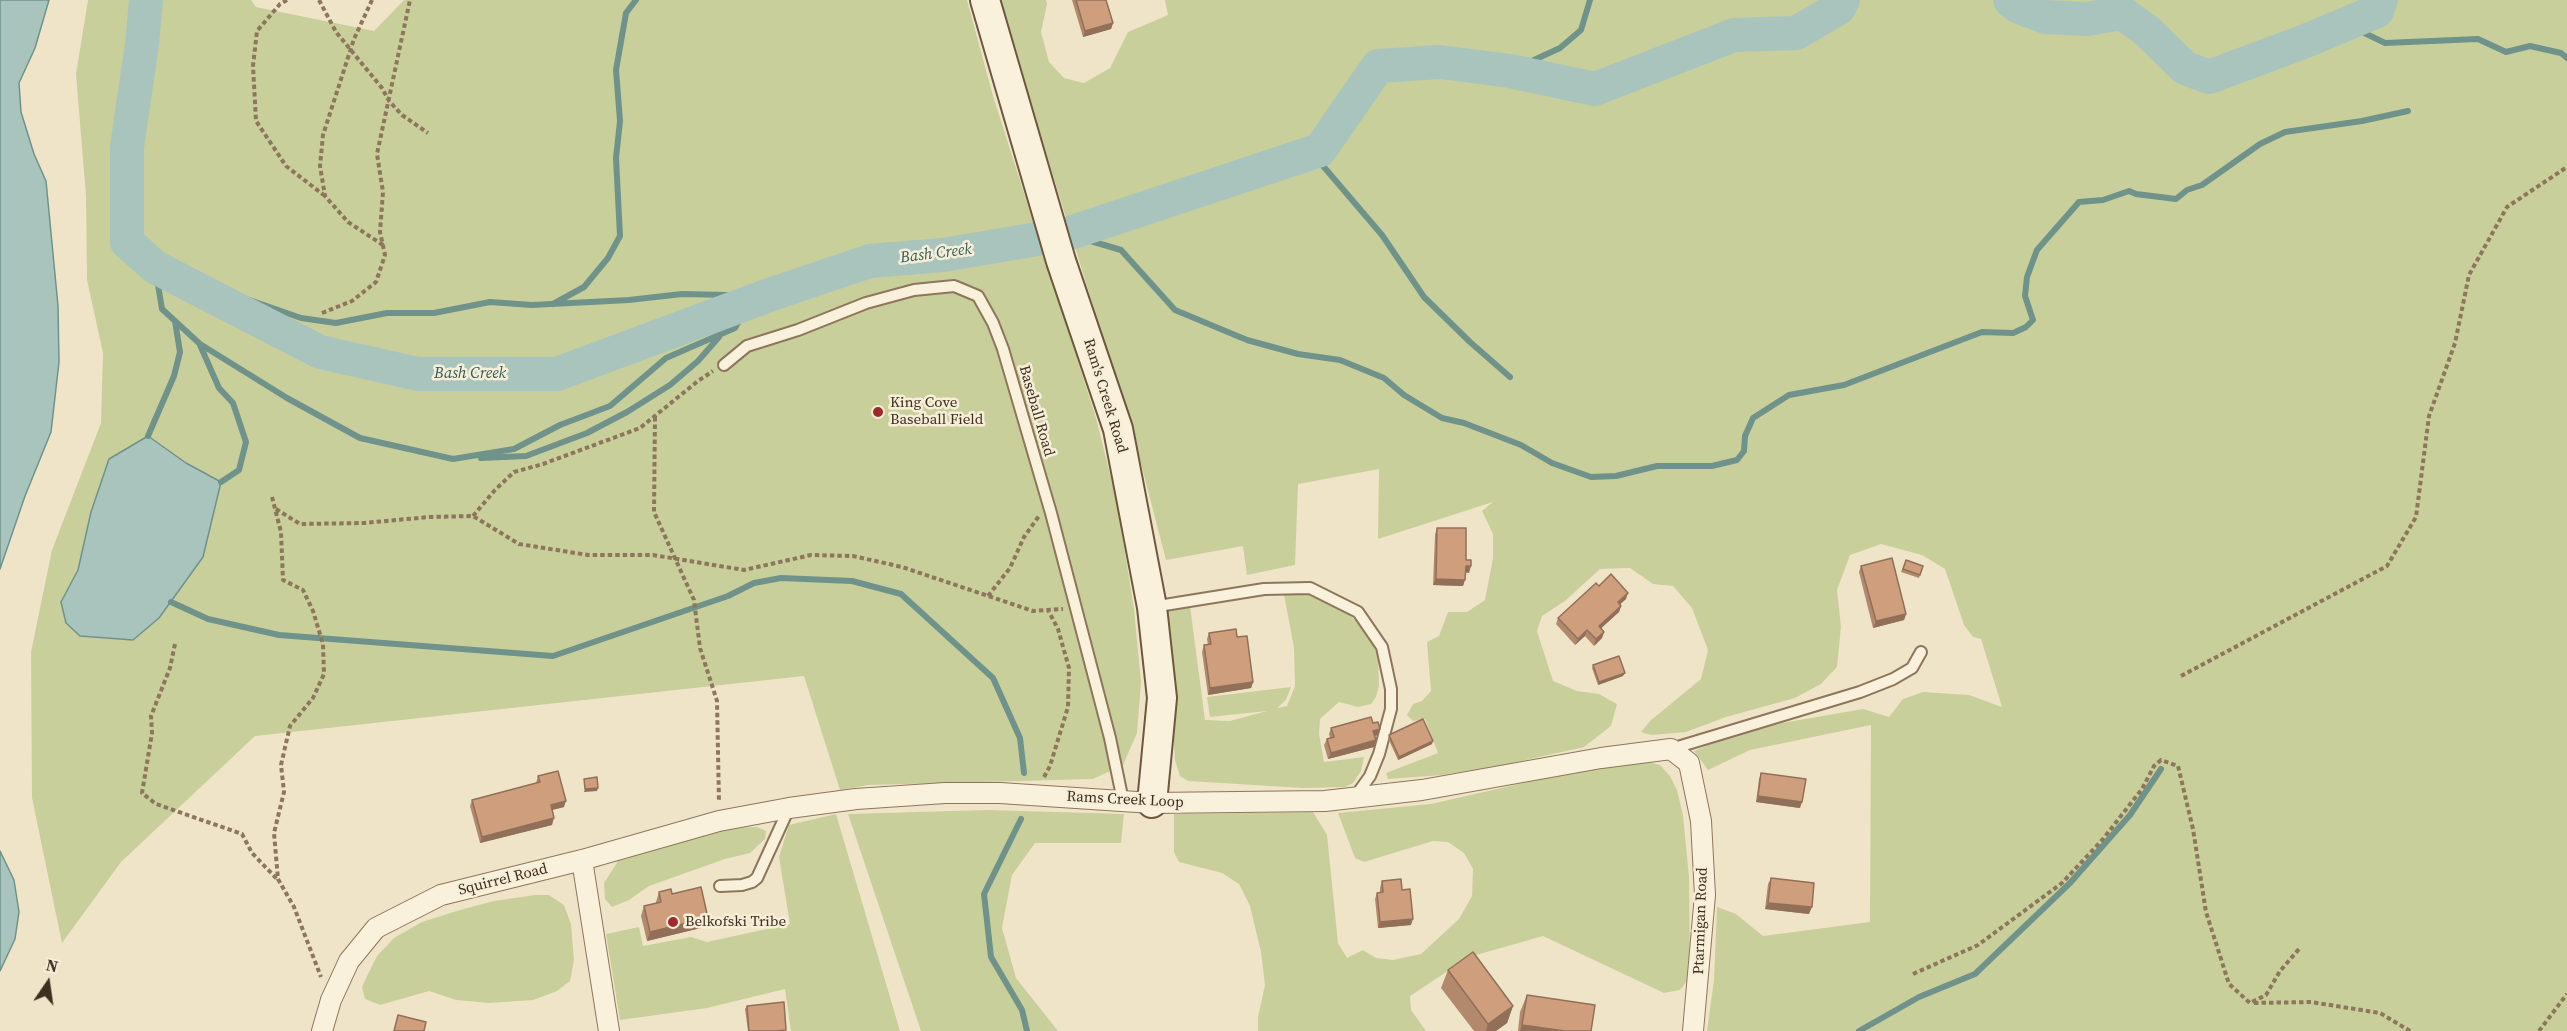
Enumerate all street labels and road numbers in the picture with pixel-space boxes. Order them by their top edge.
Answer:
street label: Ram's Creek Road [1079,337,1131,455]
street label: Baseball Road [1014,363,1058,459]
street label: Rams Creek Loop [1066,788,1184,812]
street label: Squirrel Road [457,860,549,900]
street label: Ptarmigan Road [1690,867,1712,975]

